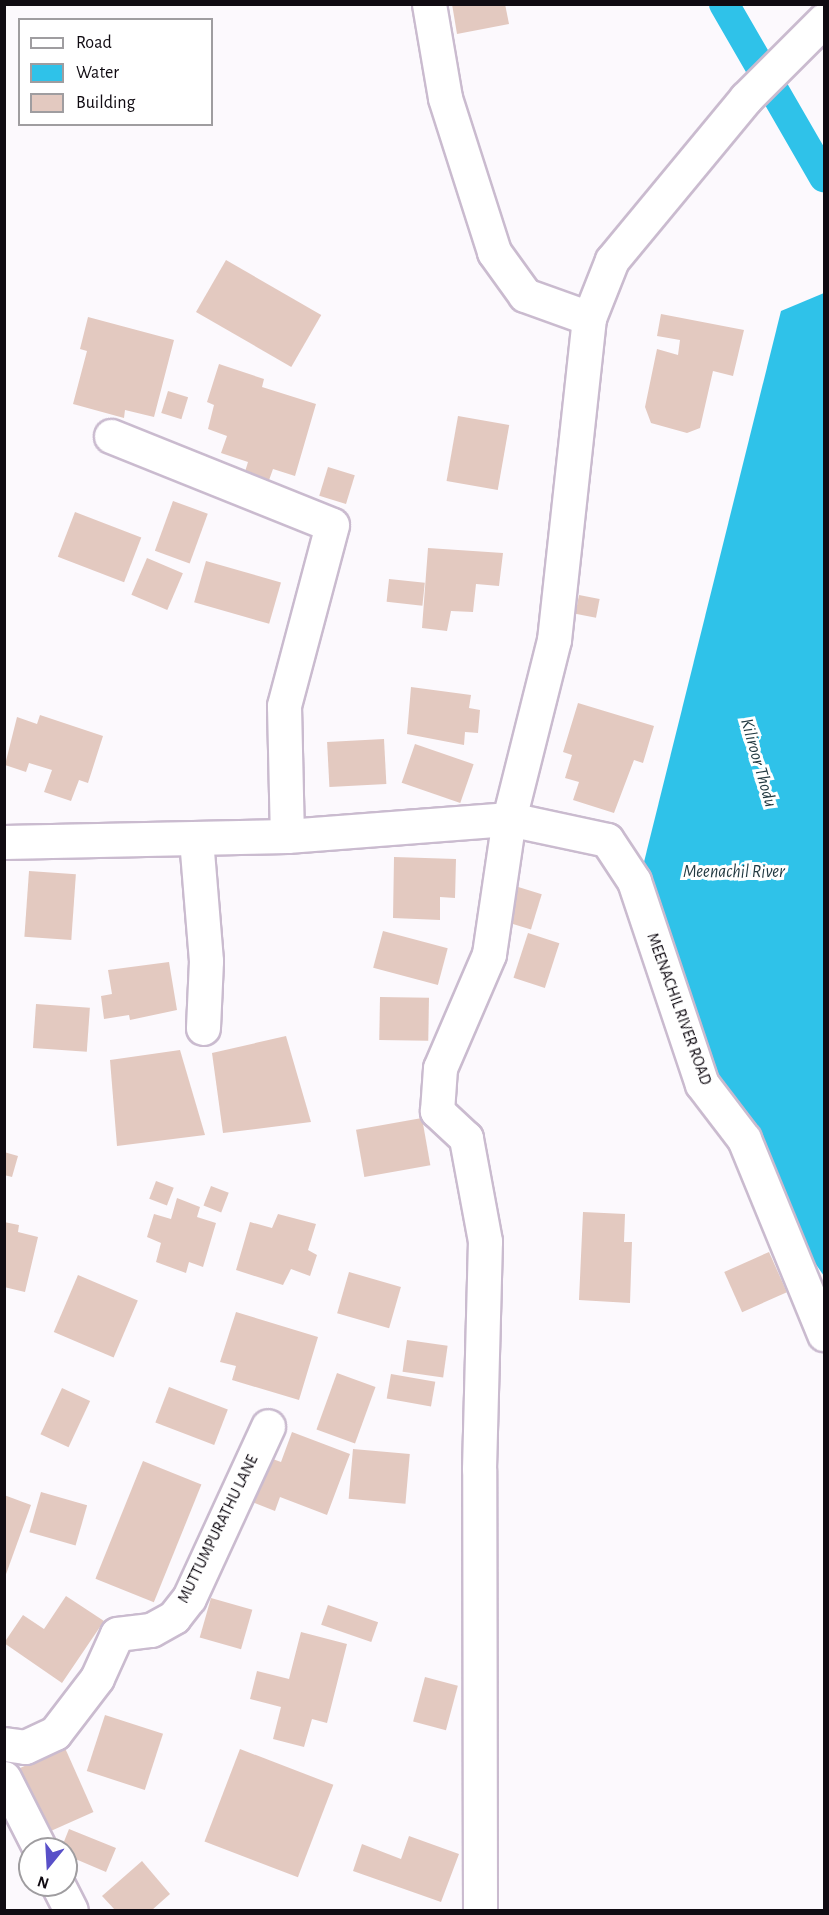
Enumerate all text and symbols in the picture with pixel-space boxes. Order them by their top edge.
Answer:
legend [18,18,213,126]
text: Road [76,34,112,52]
text: Water [76,64,119,82]
text: Building [76,94,135,112]
water label: Kiliroor Thodu [735,716,781,810]
water label: Meenachil River [683,861,785,883]
street label: MEENACHIL RIVER ROAD [643,930,715,1088]
street label: MUTTUMPURATHU LANE [174,1452,262,1606]
north arrow [18,1837,78,1897]
text: N [35,1873,51,1892]

